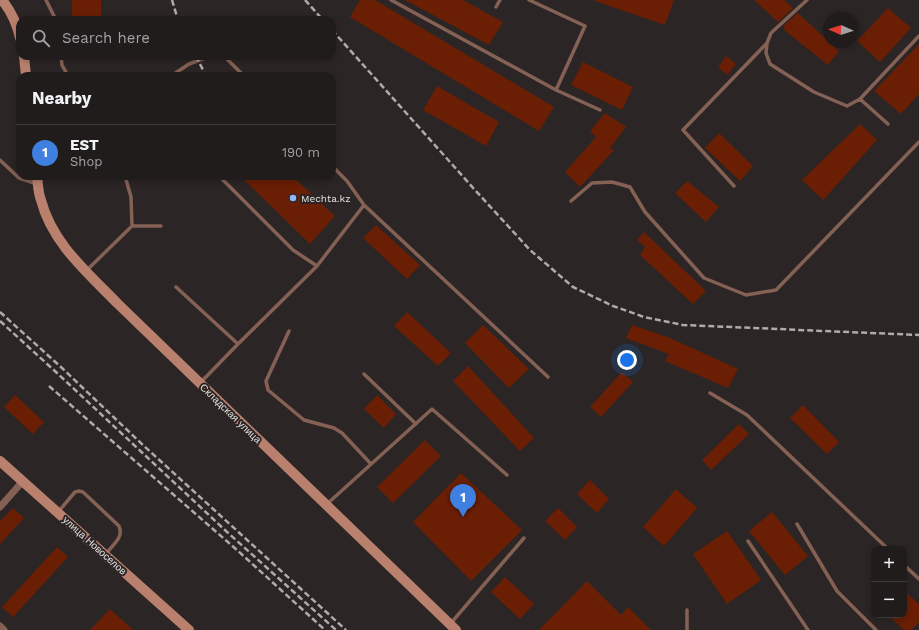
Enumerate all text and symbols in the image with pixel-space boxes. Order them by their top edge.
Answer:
north arrow [823,12,859,48]
search box [16,16,336,60]
icon: search [30,27,52,49]
text: Search here [62,29,150,47]
text: Nearby [32,88,91,108]
text: EST [70,136,99,154]
text: 1 [42,145,48,160]
text: 190 m [282,145,320,160]
text: Shop [70,154,102,169]
marker: Mechta.kz [288,193,298,203]
place label: Mechta.kz [301,193,350,204]
your location [617,350,637,370]
street label: Складская улица [198,381,264,446]
pin: 1 [450,484,476,517]
street label: улица Новоселов [61,514,129,577]
map controls [871,546,907,618]
button: + [871,546,907,582]
button: − [871,582,907,618]

